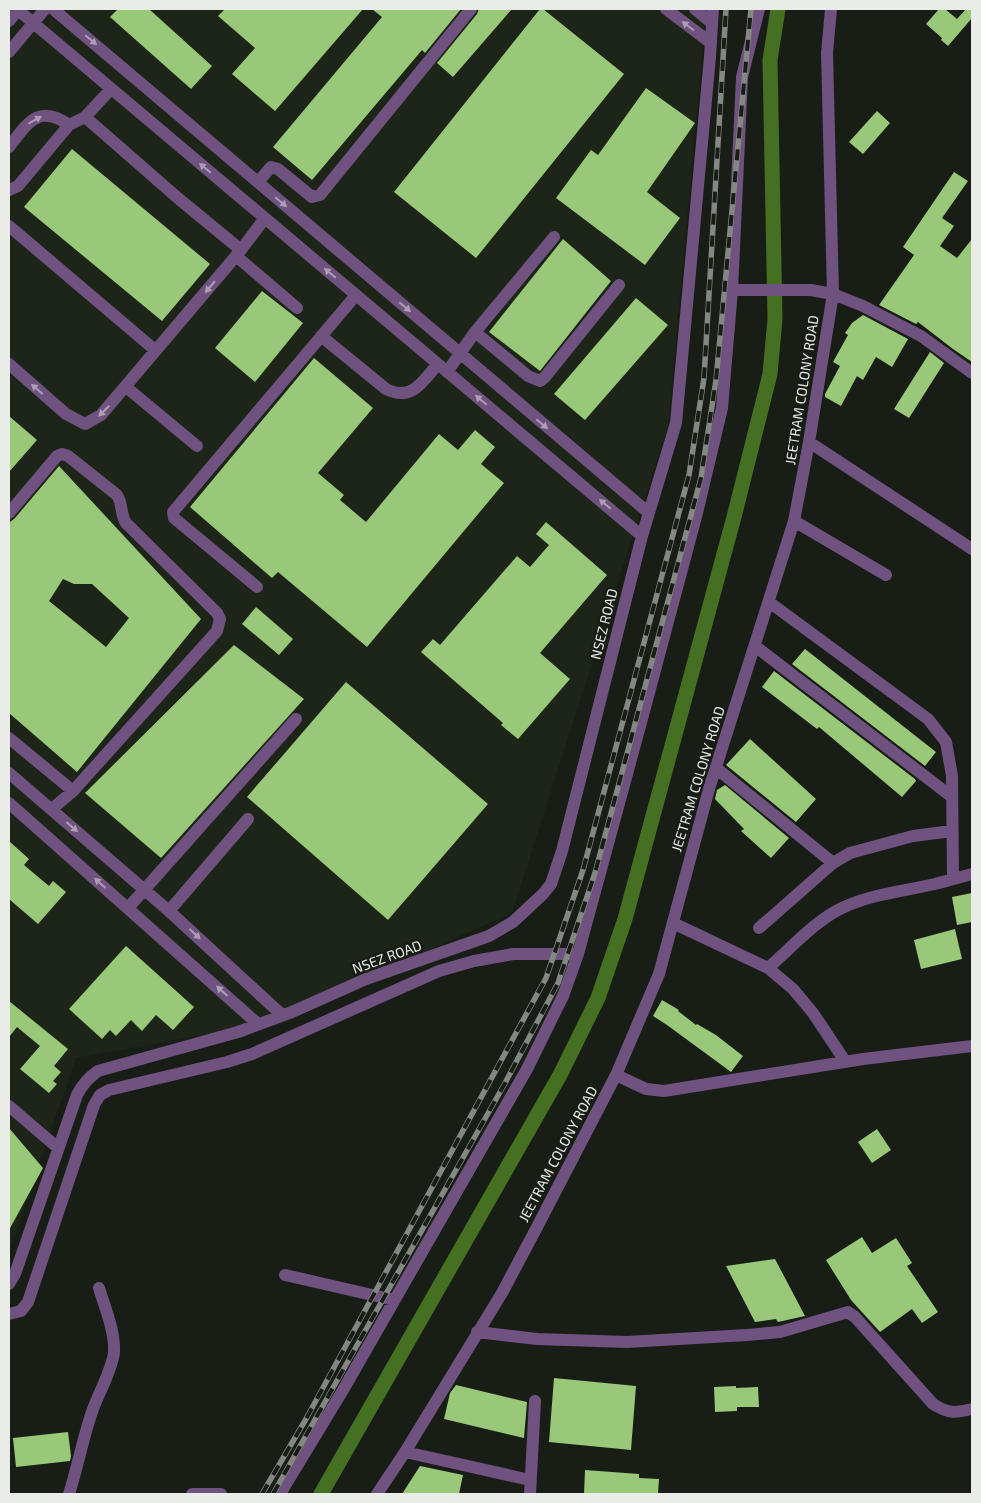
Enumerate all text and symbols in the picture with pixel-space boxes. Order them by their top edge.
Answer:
one-way arrow [681,21,695,31]
one-way arrow [84,35,97,46]
one-way arrow [28,116,41,125]
one-way arrow [199,163,211,174]
one-way arrow [275,196,287,207]
one-way arrow [323,267,336,278]
one-way arrow [204,281,215,294]
one-way arrow [398,302,411,313]
street label: JEETRAM COLONY ROAD [781,314,822,466]
one-way arrow [31,384,44,395]
one-way arrow [474,394,487,405]
one-way arrow [99,405,111,417]
one-way arrow [536,418,548,429]
one-way arrow [599,499,612,510]
street label: NSEZ ROAD [586,587,621,661]
street label: JEETRAM COLONY ROAD [667,704,728,854]
one-way arrow [66,821,78,833]
one-way arrow [94,878,107,889]
one-way arrow [188,928,200,940]
street label: NSEZ ROAD [350,936,424,977]
one-way arrow [216,985,228,997]
street label: JEETRAM COLONY ROAD [515,1083,601,1225]

